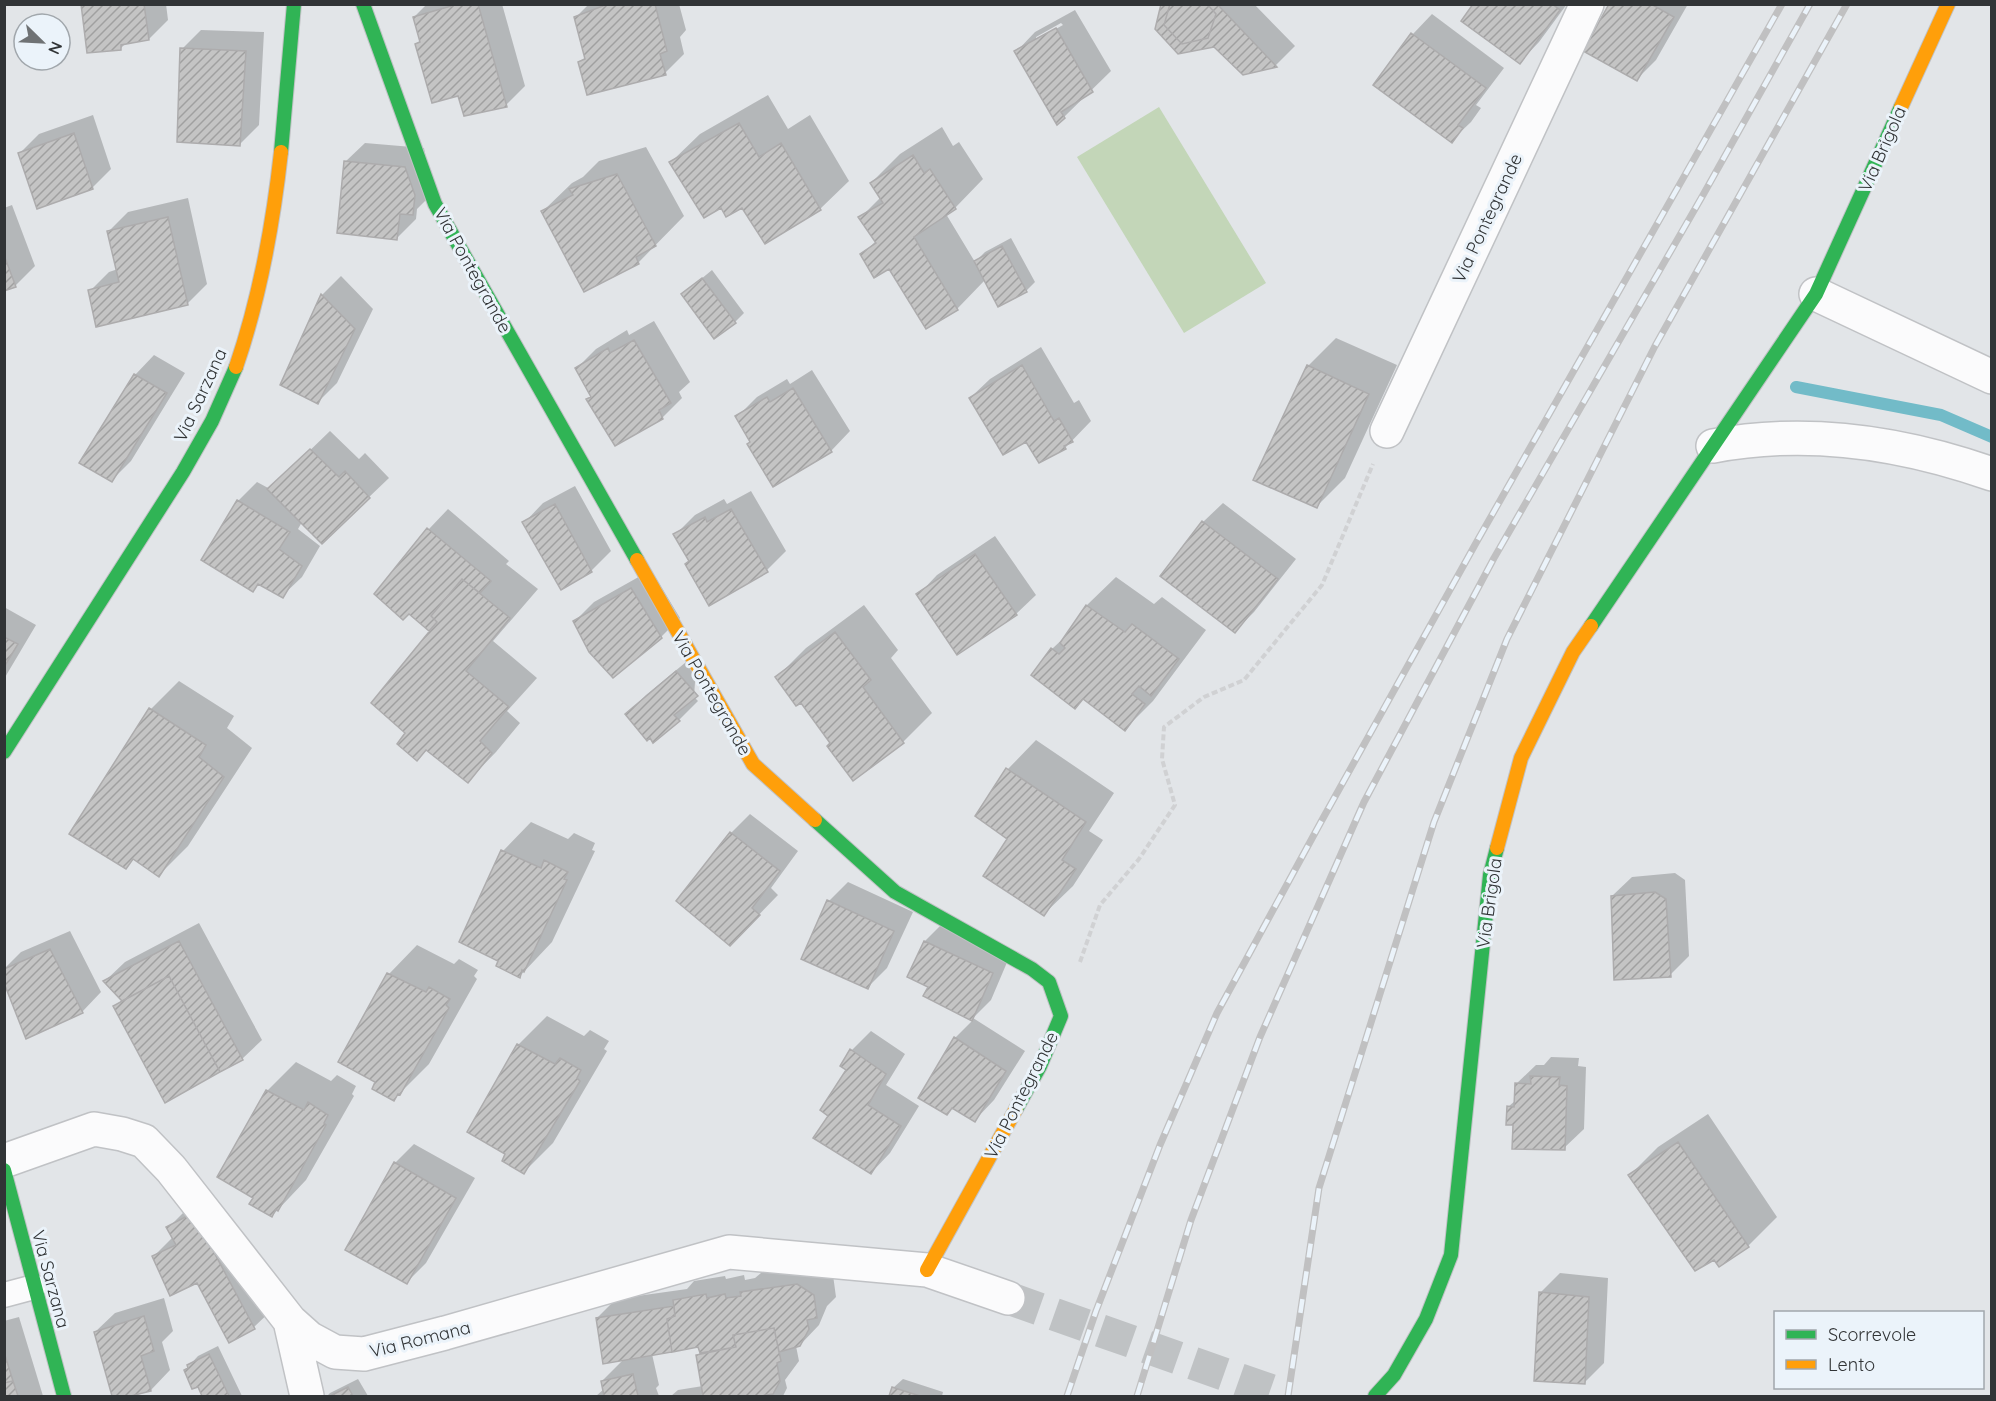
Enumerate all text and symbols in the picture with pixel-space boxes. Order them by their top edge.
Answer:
north arrow [12,12,72,72]
text: N [44,39,67,58]
street label: Via Brigola [1853,103,1911,195]
street label: Via Pontegrande [1447,150,1527,286]
street label: Via Pontegrande [429,203,517,337]
street label: Via Sarzana [168,345,232,445]
street label: Via Pontegrande [667,627,757,759]
street label: Via Brigola [1471,856,1507,950]
street label: Via Pontegrande [979,1027,1063,1163]
street label: Via Sarzana [27,1228,75,1330]
legend [1774,1311,1984,1389]
street label: Via Romana [367,1315,473,1363]
text: Scorrevole [1828,1323,1916,1346]
text: Lento [1828,1353,1875,1376]

